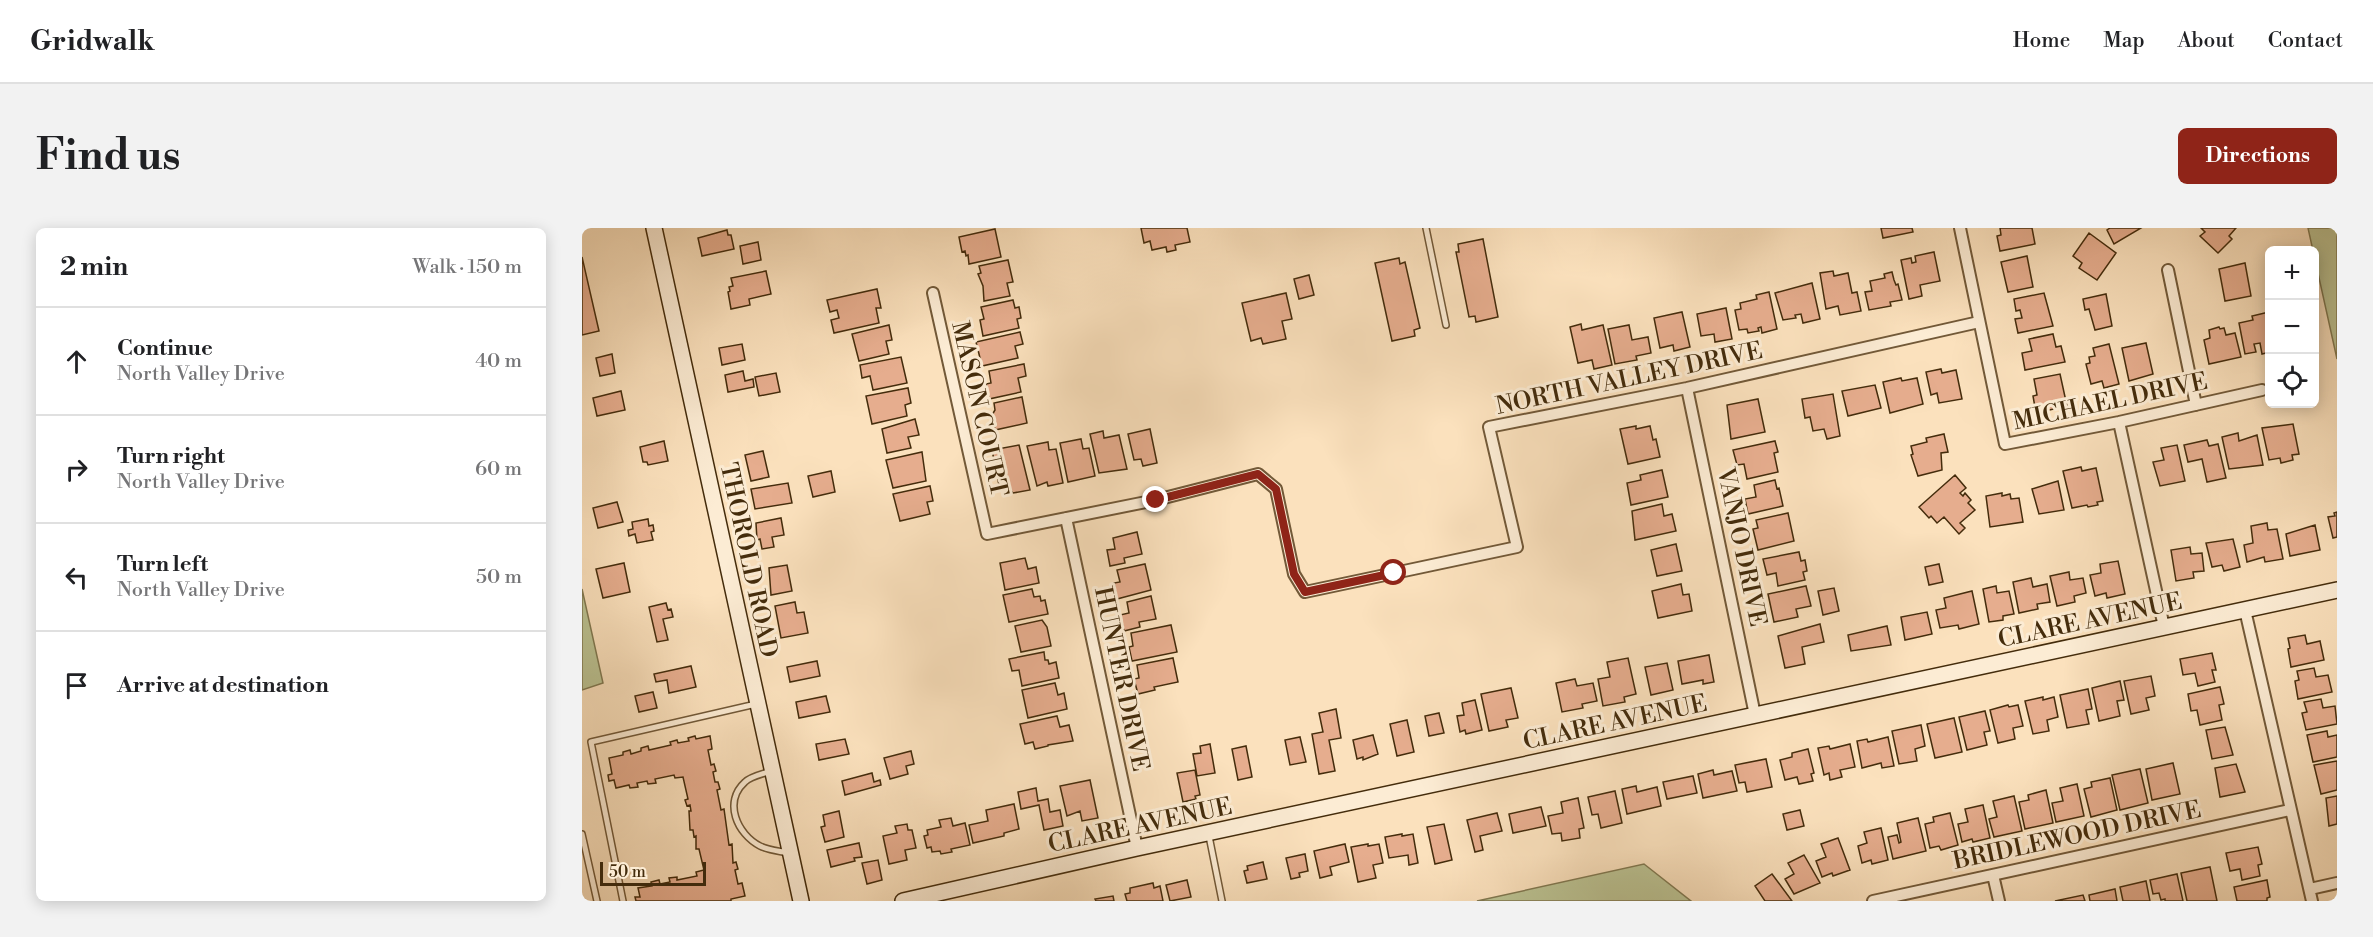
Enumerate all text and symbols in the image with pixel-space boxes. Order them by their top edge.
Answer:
text: Gridwalk [30,24,154,59]
text: Home [2013,28,2070,54]
text: Map [2103,28,2145,54]
text: About [2178,28,2235,54]
text: Contact [2268,28,2343,54]
button: Directions [2178,128,2337,184]
text: Find us [36,130,180,183]
map controls [2265,246,2319,408]
button: + [2265,246,2319,300]
text: 2 min [60,251,128,283]
text: Walk · 150 m [413,255,522,280]
button: − [2265,300,2319,354]
street label: MASON COURT [944,319,1014,500]
text: Continue [117,335,213,362]
street label: NORTH VALLEY DRIVE [1493,336,1765,422]
icon: ahead [60,345,93,378]
text: 40 m [475,349,522,374]
button: locate [2265,354,2319,408]
text: North Valley Drive [117,362,285,387]
street label: MICHAEL DRIVE [2010,367,2210,437]
text: Turn right [117,443,225,470]
icon: right [60,453,93,486]
text: 60 m [475,457,522,482]
street label: THOROLD ROAD [713,460,783,660]
street label: VANJO DRIVE [1709,464,1772,629]
text: North Valley Drive [117,470,285,495]
route end [1142,486,1168,512]
text: Turn left [117,551,208,578]
route start [1380,559,1406,585]
icon: left [60,561,93,594]
text: 50 m [476,565,522,590]
text: North Valley Drive [117,578,285,603]
street label: HUNTER DRIVE [1087,584,1155,774]
street label: CLARE AVENUE [1995,587,2185,655]
icon: arrive [60,669,93,702]
text: Arrive at destination [117,672,329,699]
street label: CLARE AVENUE [1520,689,1710,757]
street label: CLARE AVENUE [1045,792,1235,860]
street label: BRIDLEWOOD DRIVE [1949,795,2204,877]
scale bar [600,859,706,886]
text: 50 m [609,862,646,882]

